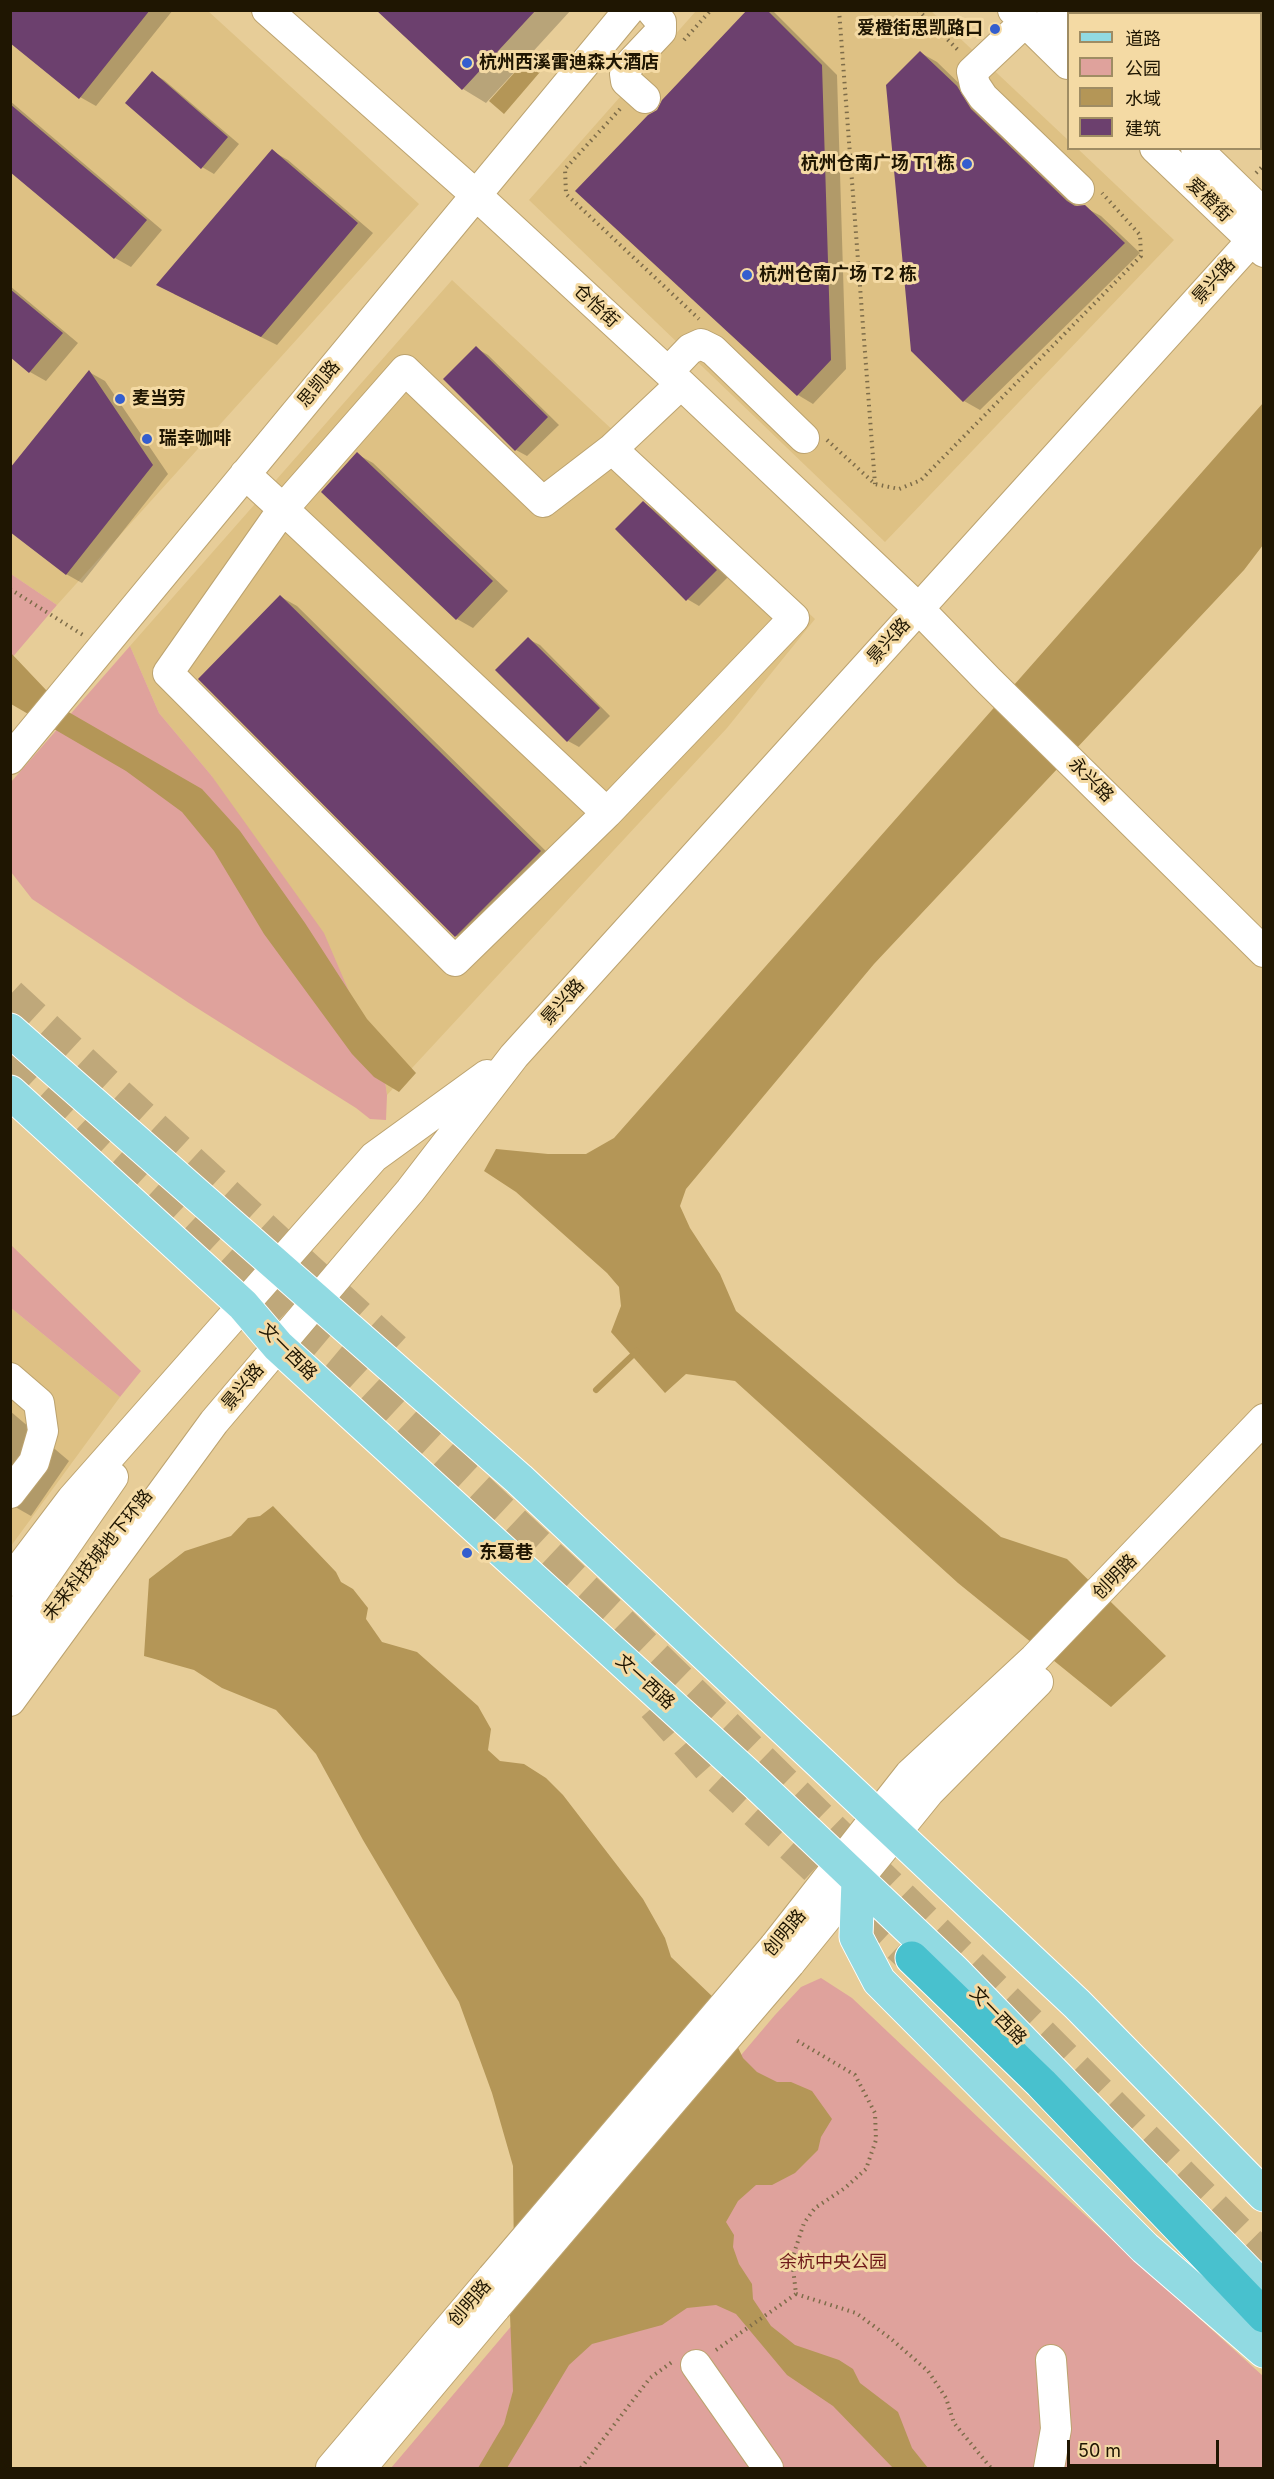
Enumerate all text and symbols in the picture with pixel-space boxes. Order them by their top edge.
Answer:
legend [1067,12,1262,150]
place label: 爱橙街思凯路口 [857,18,983,40]
marker: 爱橙街思凯路口 [988,22,1002,36]
text: 道路 [1125,28,1161,49]
place label: 杭州西溪雷迪森大酒店 [479,52,659,74]
marker: 杭州西溪雷迪森大酒店 [460,56,474,70]
text: 公园 [1125,58,1161,79]
text: 水域 [1125,88,1161,109]
text: 建筑 [1125,118,1161,139]
place label: 杭州仓南广场 T1 栋 [801,153,955,175]
marker: 杭州仓南广场 T1 栋 [960,157,974,171]
street label: 爱橙街 [1182,173,1236,227]
street label: 景兴路 [1188,254,1240,308]
place label: 杭州仓南广场 T2 栋 [759,264,917,286]
marker: 杭州仓南广场 T2 栋 [740,268,754,282]
street label: 仓怡街 [569,280,623,332]
street label: 思凯路 [293,356,345,412]
place label: 麦当劳 [132,388,186,410]
marker: 麦当劳 [113,392,127,406]
place label: 瑞幸咖啡 [159,428,231,450]
marker: 瑞幸咖啡 [140,432,154,446]
street label: 景兴路 [863,614,915,668]
street label: 永兴路 [1064,753,1118,807]
street label: 景兴路 [537,975,589,1029]
street label: 文一西路 [255,1319,321,1385]
street label: 景兴路 [217,1359,269,1415]
street label: 未来科技城地下环路 [39,1485,157,1625]
place label: 东葛巷 [479,1542,533,1564]
marker: 东葛巷 [460,1546,474,1560]
street label: 创明路 [1088,1550,1142,1604]
street label: 文一西路 [611,1650,679,1714]
street label: 创明路 [759,1905,811,1961]
street label: 文一西路 [965,1983,1031,2049]
park label: 余杭中央公园 [779,2252,887,2274]
street label: 创明路 [444,2276,496,2330]
scale bar [1070,2428,1222,2466]
text: 50 m [1078,2440,1121,2461]

